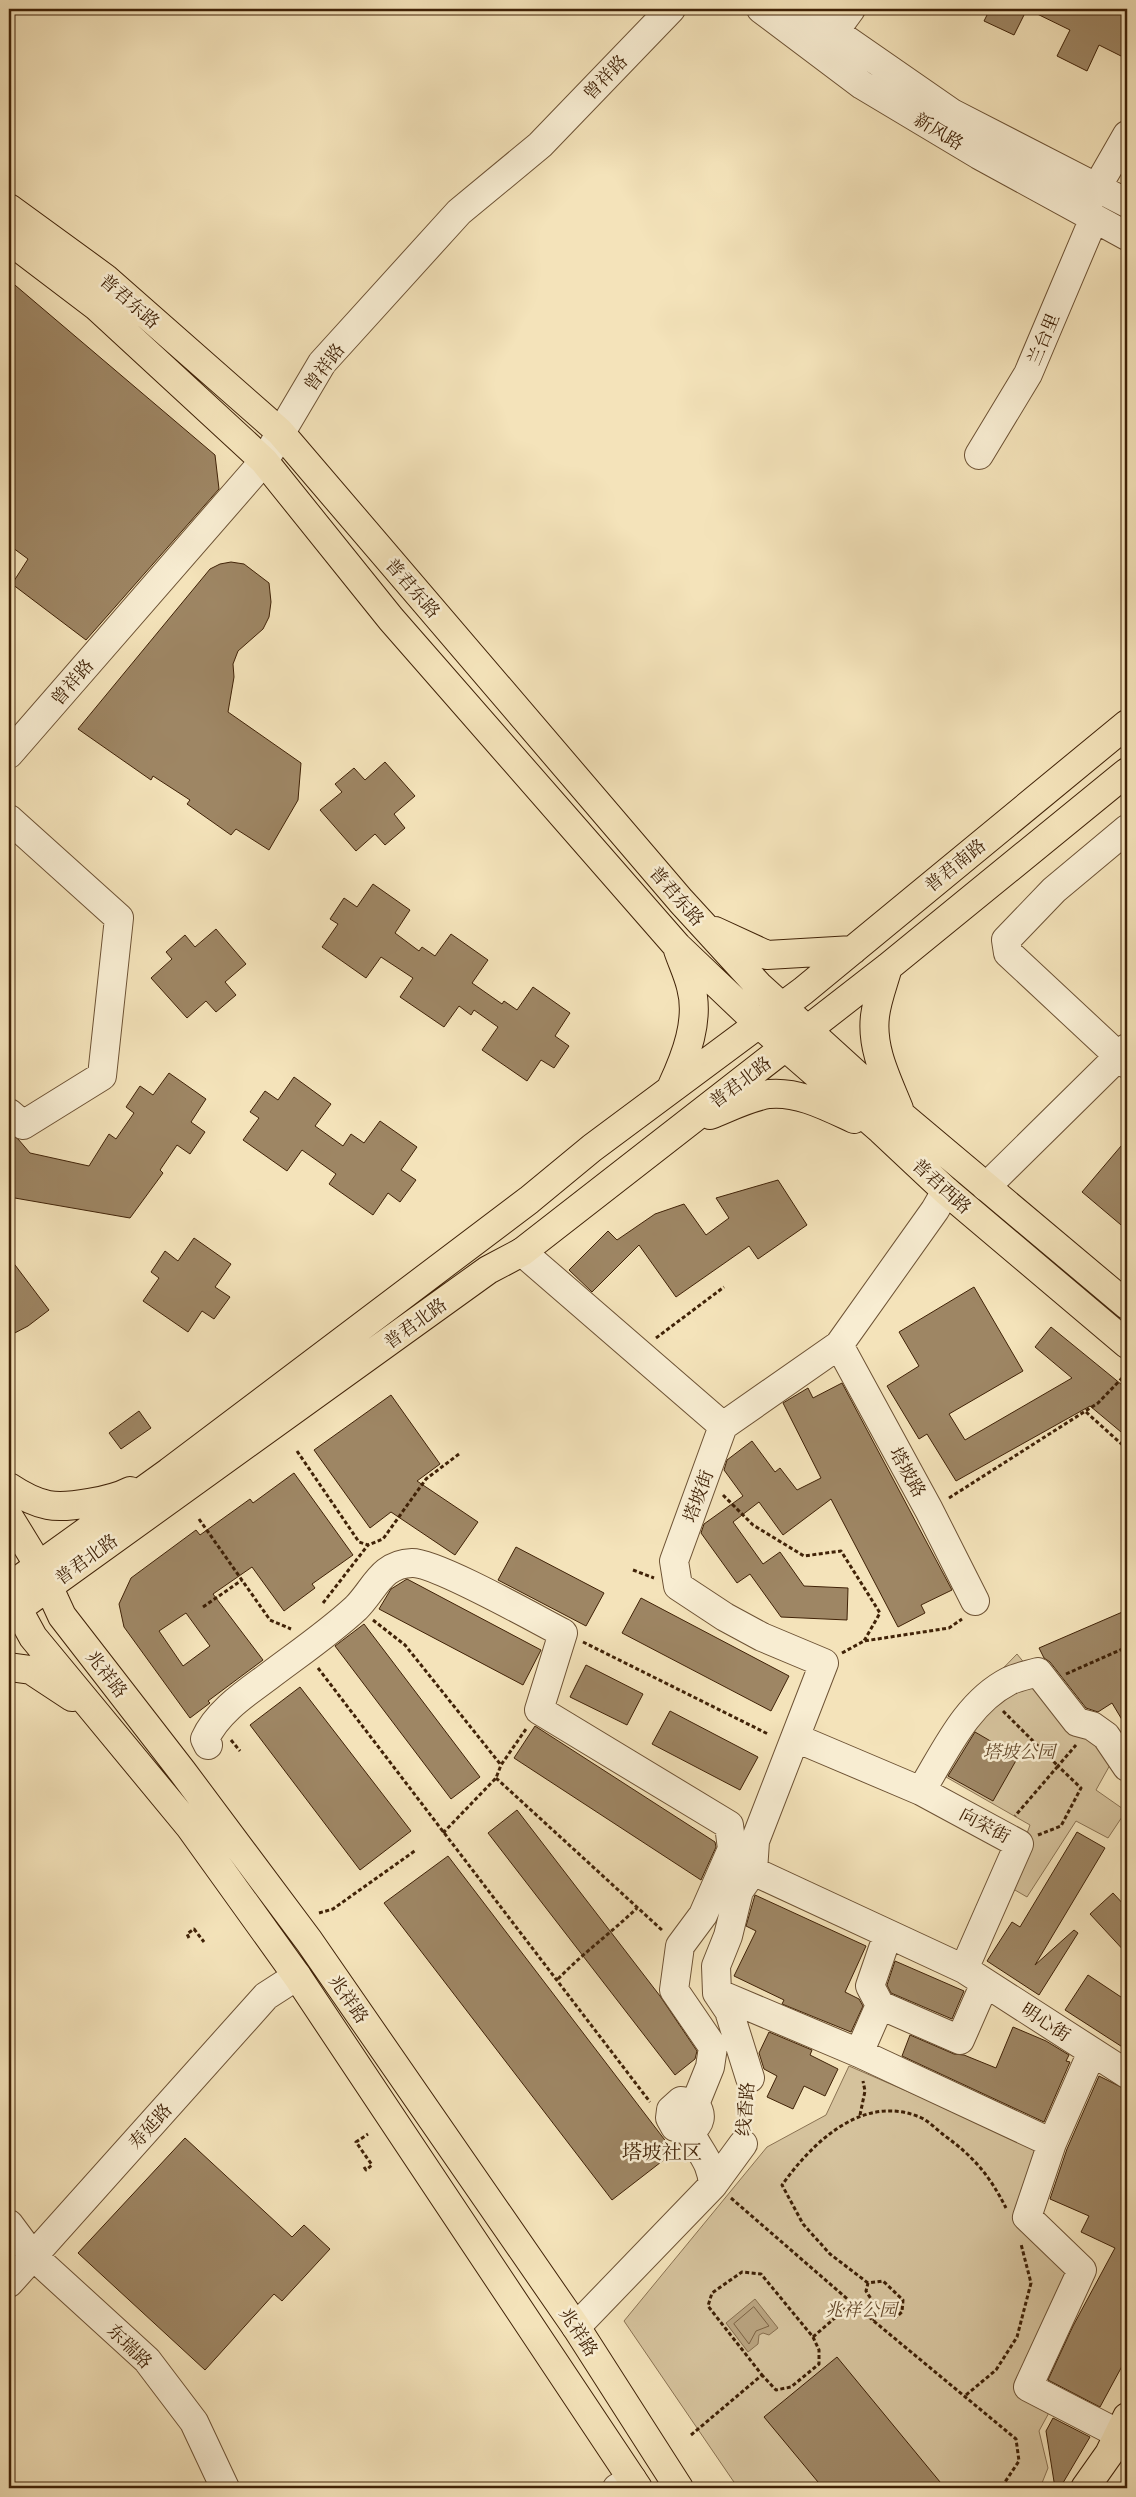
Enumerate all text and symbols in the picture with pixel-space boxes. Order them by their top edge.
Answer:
street label: 曾祥路 [577,48,633,106]
street label: 新风路 [909,106,969,156]
street label: 普君东路 [94,267,166,335]
street label: 兰台里 [1020,309,1066,369]
street label: 曾祥路 [297,337,351,397]
street label: 普君东路 [379,552,447,624]
street label: 曾祥路 [44,653,100,711]
street label: 普君南路 [919,832,991,898]
street label: 普君东路 [643,860,711,932]
street label: 普君北路 [703,1050,777,1114]
street label: 普君西路 [906,1152,978,1220]
street label: 普君北路 [378,1291,452,1355]
street label: 塔坡路 [883,1442,933,1502]
street label: 塔坡街 [676,1466,720,1526]
street label: 普君北路 [49,1527,123,1591]
street label: 兆祥路 [80,1644,134,1704]
park label: 塔坡公园 [983,1738,1058,1765]
street label: 向荣街 [955,1800,1015,1850]
street label: 兆祥路 [322,1969,376,2029]
street label: 明心街 [1016,1996,1076,2048]
street label: 线香路 [729,2081,761,2137]
street label: 寿延路 [122,2097,178,2155]
district label: 塔坡社区 [622,2137,702,2166]
park label: 兆祥公园 [825,2296,900,2323]
street label: 兆祥路 [553,2302,605,2362]
street label: 东瑞路 [101,2317,159,2375]

